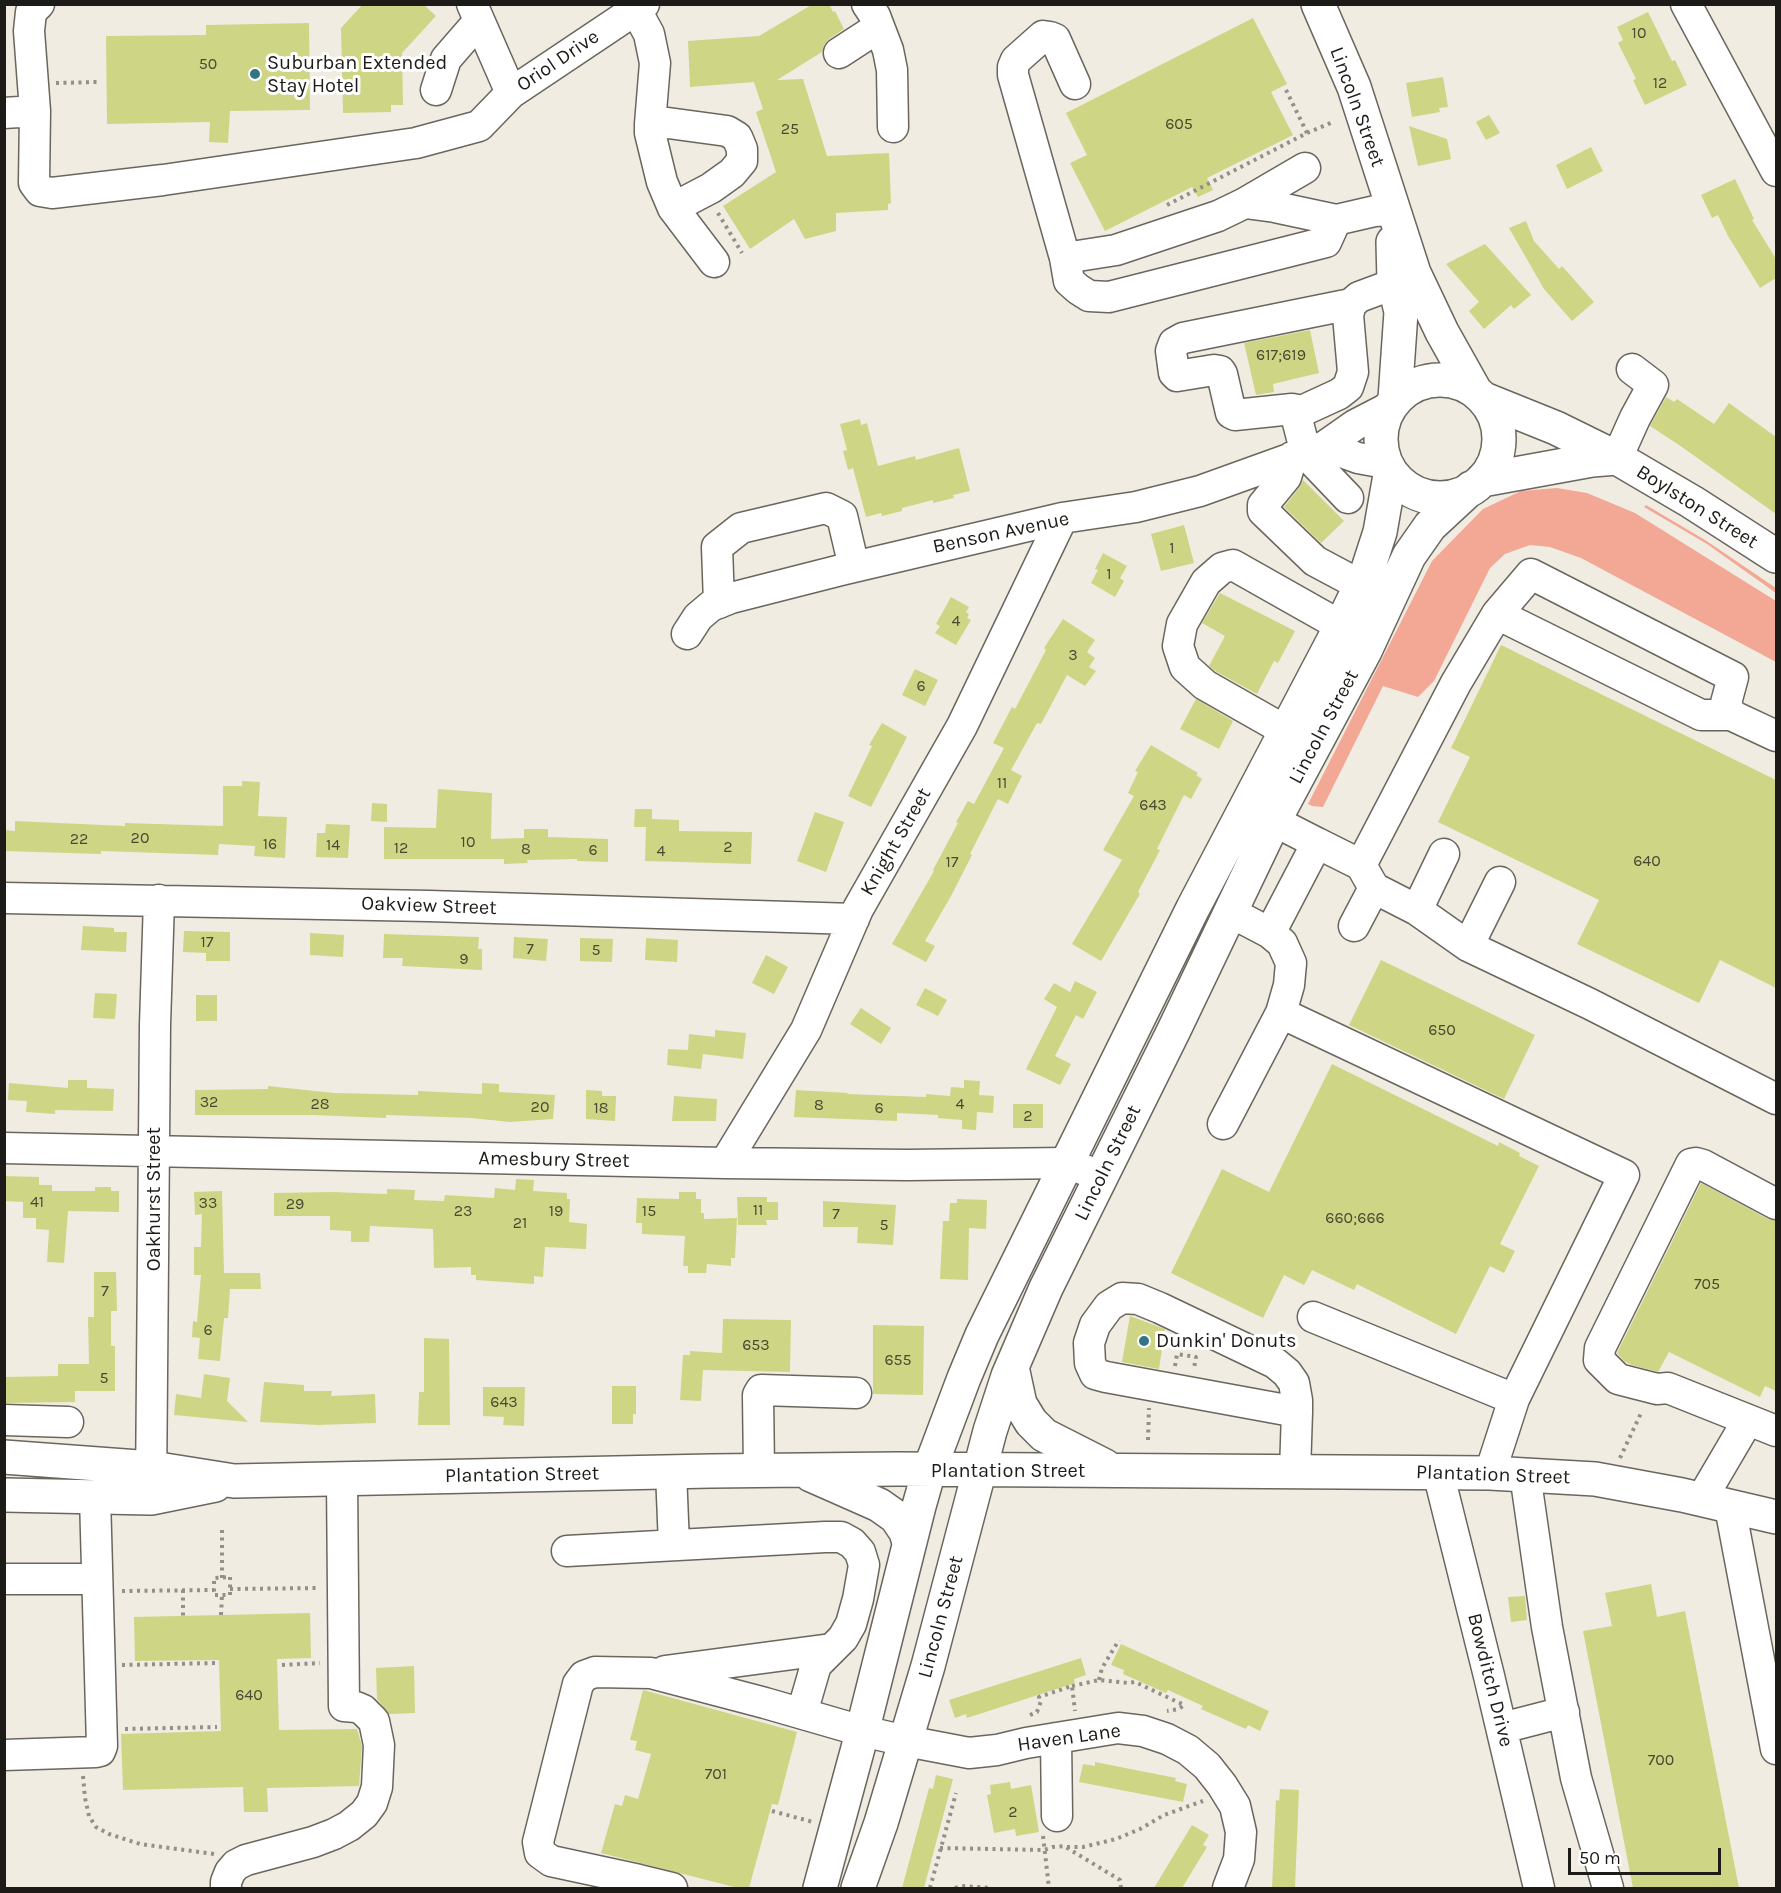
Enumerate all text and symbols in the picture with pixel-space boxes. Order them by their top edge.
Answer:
house number: 10 [1632,23,1646,43]
street label: Oriol Drive [512,25,604,97]
street label: Lincoln Street [1324,44,1390,170]
place label: Suburban Extended Stay Hotel [267,51,447,98]
house number: 50 [199,54,217,74]
marker: Suburban Extended Stay Hotel [248,67,262,81]
house number: 12 [1653,73,1667,93]
house number: 605 [1165,114,1193,134]
house number: 25 [781,119,799,139]
house number: 617;619 [1256,345,1306,365]
street label: Boylston Street [1632,460,1762,554]
street label: Benson Avenue [931,507,1071,559]
house number: 1 [1169,538,1175,558]
house number: 1 [1106,564,1112,584]
house number: 4 [952,611,960,631]
house number: 3 [1068,645,1078,665]
street label: Lincoln Street [1284,666,1364,788]
house number: 6 [916,676,926,696]
house number: 11 [997,773,1007,793]
street label: Knight Street [855,784,937,900]
house number: 643 [1139,795,1167,815]
house number: 20 [131,828,149,848]
house number: 22 [70,829,88,849]
house number: 10 [461,832,475,852]
house number: 16 [263,834,277,854]
house number: 14 [326,835,340,855]
house number: 2 [723,837,733,857]
house number: 12 [394,838,408,858]
house number: 8 [521,839,531,859]
house number: 6 [588,840,598,860]
house number: 4 [657,841,665,861]
house number: 640 [1633,851,1661,871]
house number: 17 [946,852,958,872]
street label: Oakview Street [361,892,497,920]
house number: 17 [201,932,213,952]
house number: 7 [526,939,534,959]
house number: 5 [591,940,601,960]
house number: 9 [459,949,469,969]
house number: 650 [1428,1020,1456,1040]
house number: 32 [200,1092,218,1112]
house number: 28 [310,1094,330,1114]
house number: 4 [956,1094,964,1114]
house number: 8 [814,1095,824,1115]
house number: 20 [531,1097,549,1117]
house number: 18 [593,1098,609,1118]
house number: 6 [874,1098,884,1118]
street label: Lincoln Street [1070,1101,1146,1225]
house number: 2 [1023,1106,1033,1126]
street label: Oakhurst Street [142,1127,166,1271]
street label: Amesbury Street [478,1147,630,1173]
house number: 41 [30,1192,44,1212]
house number: 33 [199,1193,217,1213]
house number: 29 [286,1194,304,1214]
house number: 11 [753,1200,763,1220]
house number: 23 [454,1201,472,1221]
house number: 19 [549,1201,563,1221]
house number: 15 [642,1201,656,1221]
house number: 7 [832,1204,840,1224]
house number: 660;666 [1325,1208,1385,1228]
house number: 21 [513,1213,527,1233]
house number: 5 [879,1215,889,1235]
house number: 705 [1694,1274,1720,1294]
house number: 7 [101,1281,109,1301]
house number: 6 [203,1320,213,1340]
place label: Dunkin' Donuts [1156,1329,1296,1353]
marker: Dunkin' Donuts [1137,1334,1151,1348]
house number: 653 [742,1335,770,1355]
house number: 655 [884,1350,912,1370]
house number: 5 [99,1368,109,1388]
house number: 643 [490,1392,518,1412]
street label: Plantation Street [931,1459,1085,1483]
street label: Plantation Street [1415,1460,1571,1490]
street label: Plantation Street [445,1462,599,1488]
street label: Lincoln Street [913,1553,969,1681]
street label: Bowditch Drive [1462,1611,1518,1749]
house number: 640 [235,1685,263,1705]
street label: Haven Lane [1016,1719,1122,1757]
house number: 700 [1648,1750,1674,1770]
house number: 701 [705,1764,727,1784]
house number: 2 [1008,1802,1018,1822]
scale bar [1571,1836,1724,1874]
text: 50 m [1579,1847,1621,1869]

